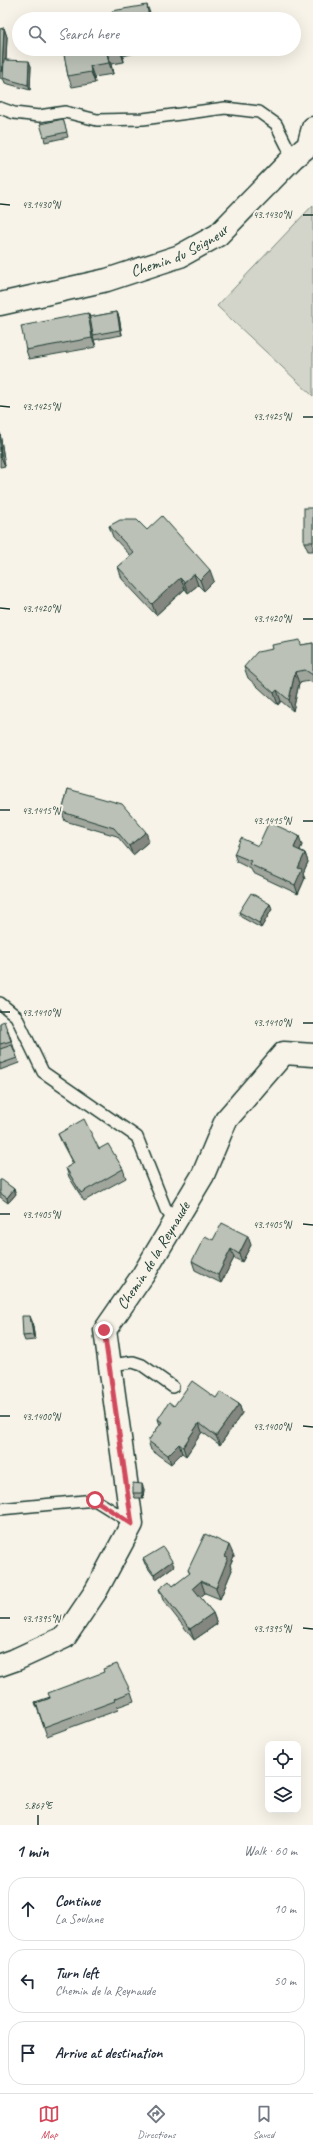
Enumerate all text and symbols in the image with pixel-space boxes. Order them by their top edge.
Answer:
search box [12,12,301,56]
icon: search [26,23,48,45]
text: Search here [58,25,119,44]
text: 43.1430°N [22,198,62,211]
text: 43.1430°N [253,208,293,221]
street label: Chemin du Seigneur [128,219,234,282]
text: 43.1425°N [22,400,62,413]
text: 43.1425°N [253,410,293,423]
text: 43.1420°N [22,602,62,615]
text: 43.1420°N [253,612,293,625]
text: 43.1415°N [22,804,62,817]
text: 43.1415°N [253,814,293,827]
text: 43.1410°N [22,1006,62,1019]
text: 43.1410°N [253,1016,293,1029]
street label: Chemin de la Reynaude [112,1197,196,1313]
text: 43.1405°N [22,1208,62,1221]
text: 43.1405°N [253,1218,293,1231]
route end [95,1321,113,1339]
text: 43.1400°N [22,1410,62,1423]
text: 43.1400°N [253,1420,293,1433]
route start [86,1491,104,1509]
text: 43.1395°N [22,1612,62,1625]
text: 43.1395°N [253,1622,293,1635]
map controls [265,1741,301,1813]
button: locate [265,1741,301,1777]
button: layers [265,1777,301,1813]
text: 5.867°E [24,1799,54,1812]
text: 1 min [16,1841,49,1862]
text: Walk · 60 m [244,1843,297,1859]
text: Continue [55,1892,100,1911]
icon: ahead [17,1898,39,1920]
text: 10 m [274,1901,296,1917]
text: La Soulane [55,1911,103,1927]
text: Turn left [55,1964,98,1983]
icon: left [17,1970,39,1992]
text: 50 m [274,1973,296,1989]
text: Chemin de la Reynaude [55,1983,155,1999]
icon: arrive [17,2042,39,2064]
text: Arrive at destination [55,2044,162,2063]
tab: Map [38,2103,60,2141]
tab: Directions [137,2103,176,2141]
tab: Saved [253,2103,275,2141]

